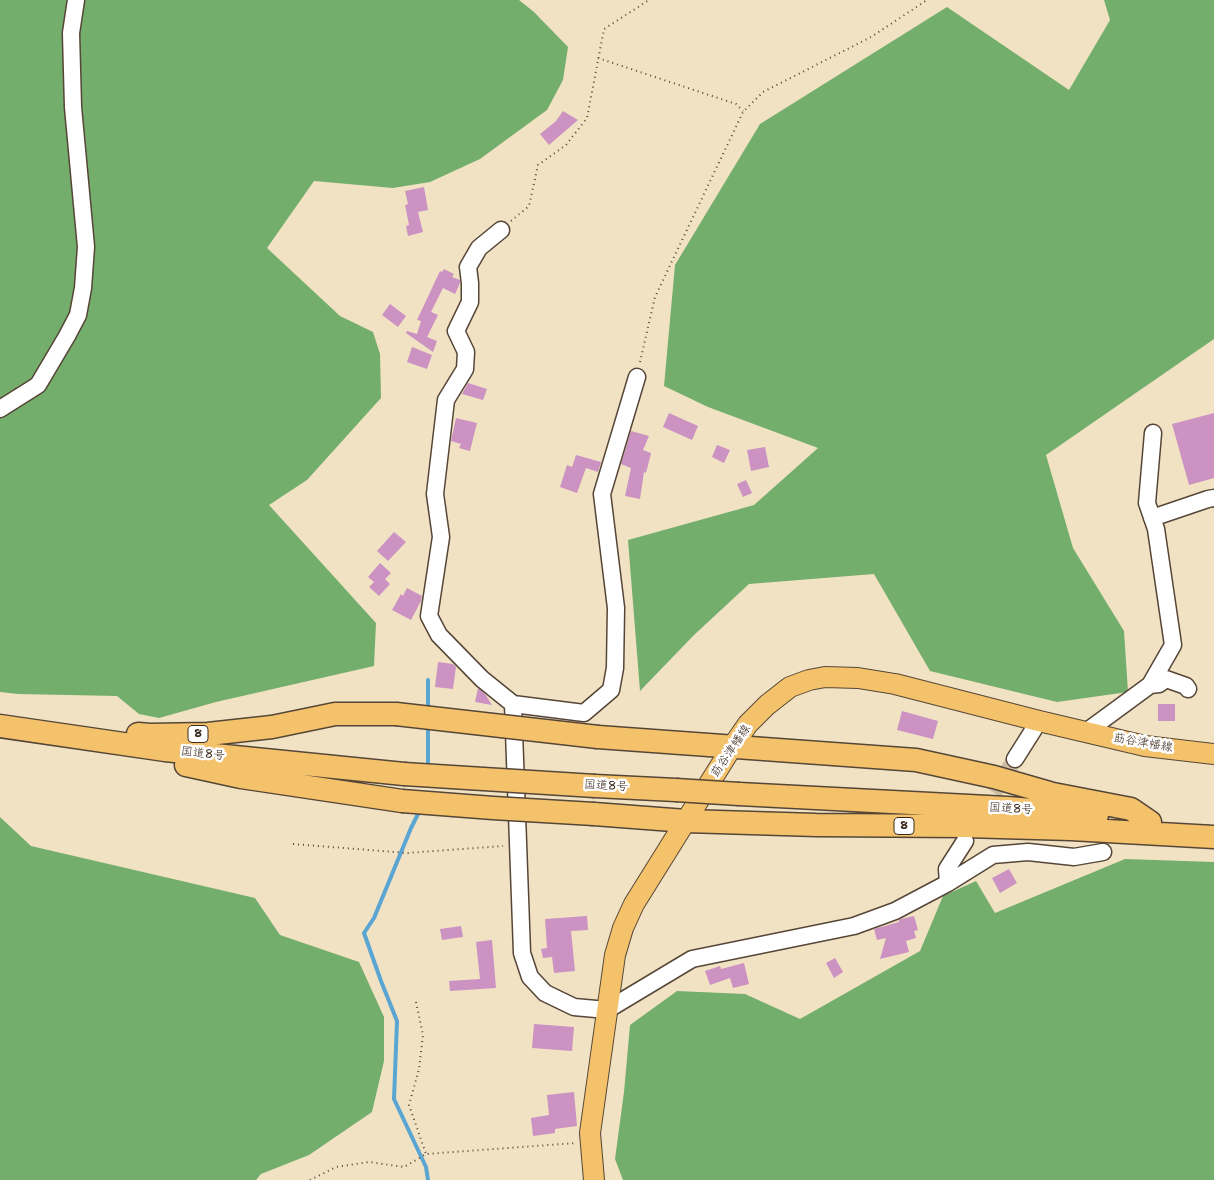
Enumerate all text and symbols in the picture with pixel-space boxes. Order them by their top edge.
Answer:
street label: 莇谷津幡線 [708,722,754,780]
road number: 8 [188,726,208,742]
street label: 莇谷津幡線 [1112,731,1174,755]
street label: 国道8号 [180,745,226,763]
street label: 国道8号 [583,778,629,794]
street label: 国道8号 [988,801,1034,817]
road number: 8 [894,818,914,834]

